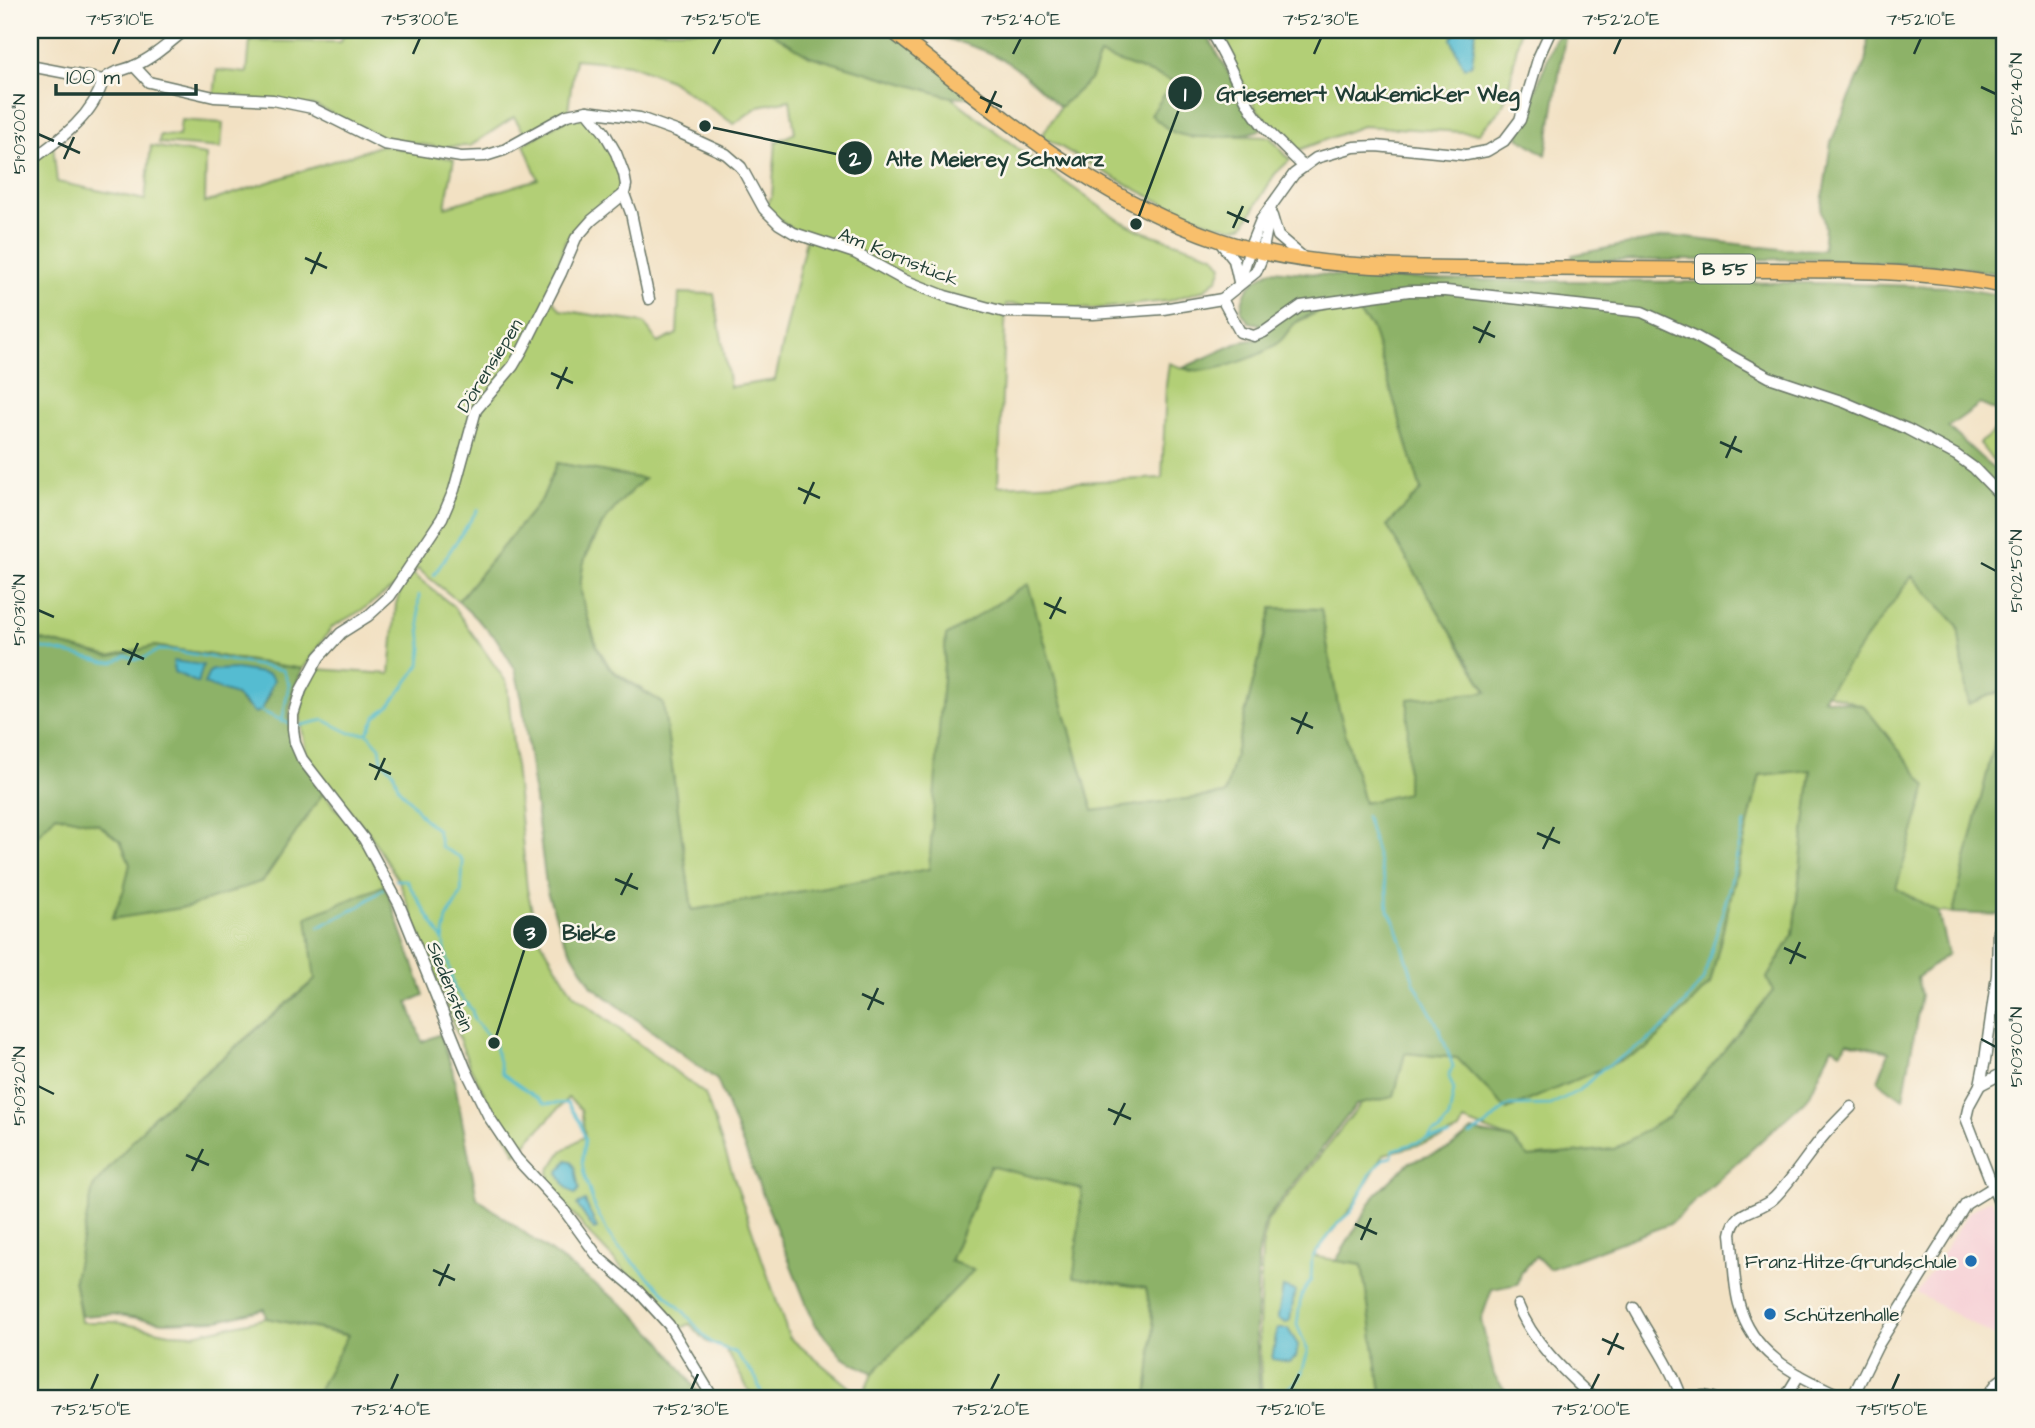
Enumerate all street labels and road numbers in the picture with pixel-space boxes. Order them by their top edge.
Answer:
street label: Am Kornstück [834,221,963,294]
road number: B 55 [1695,255,1755,284]
street label: Dörensiepen [451,314,530,418]
street label: Siedenstein [419,938,480,1036]

